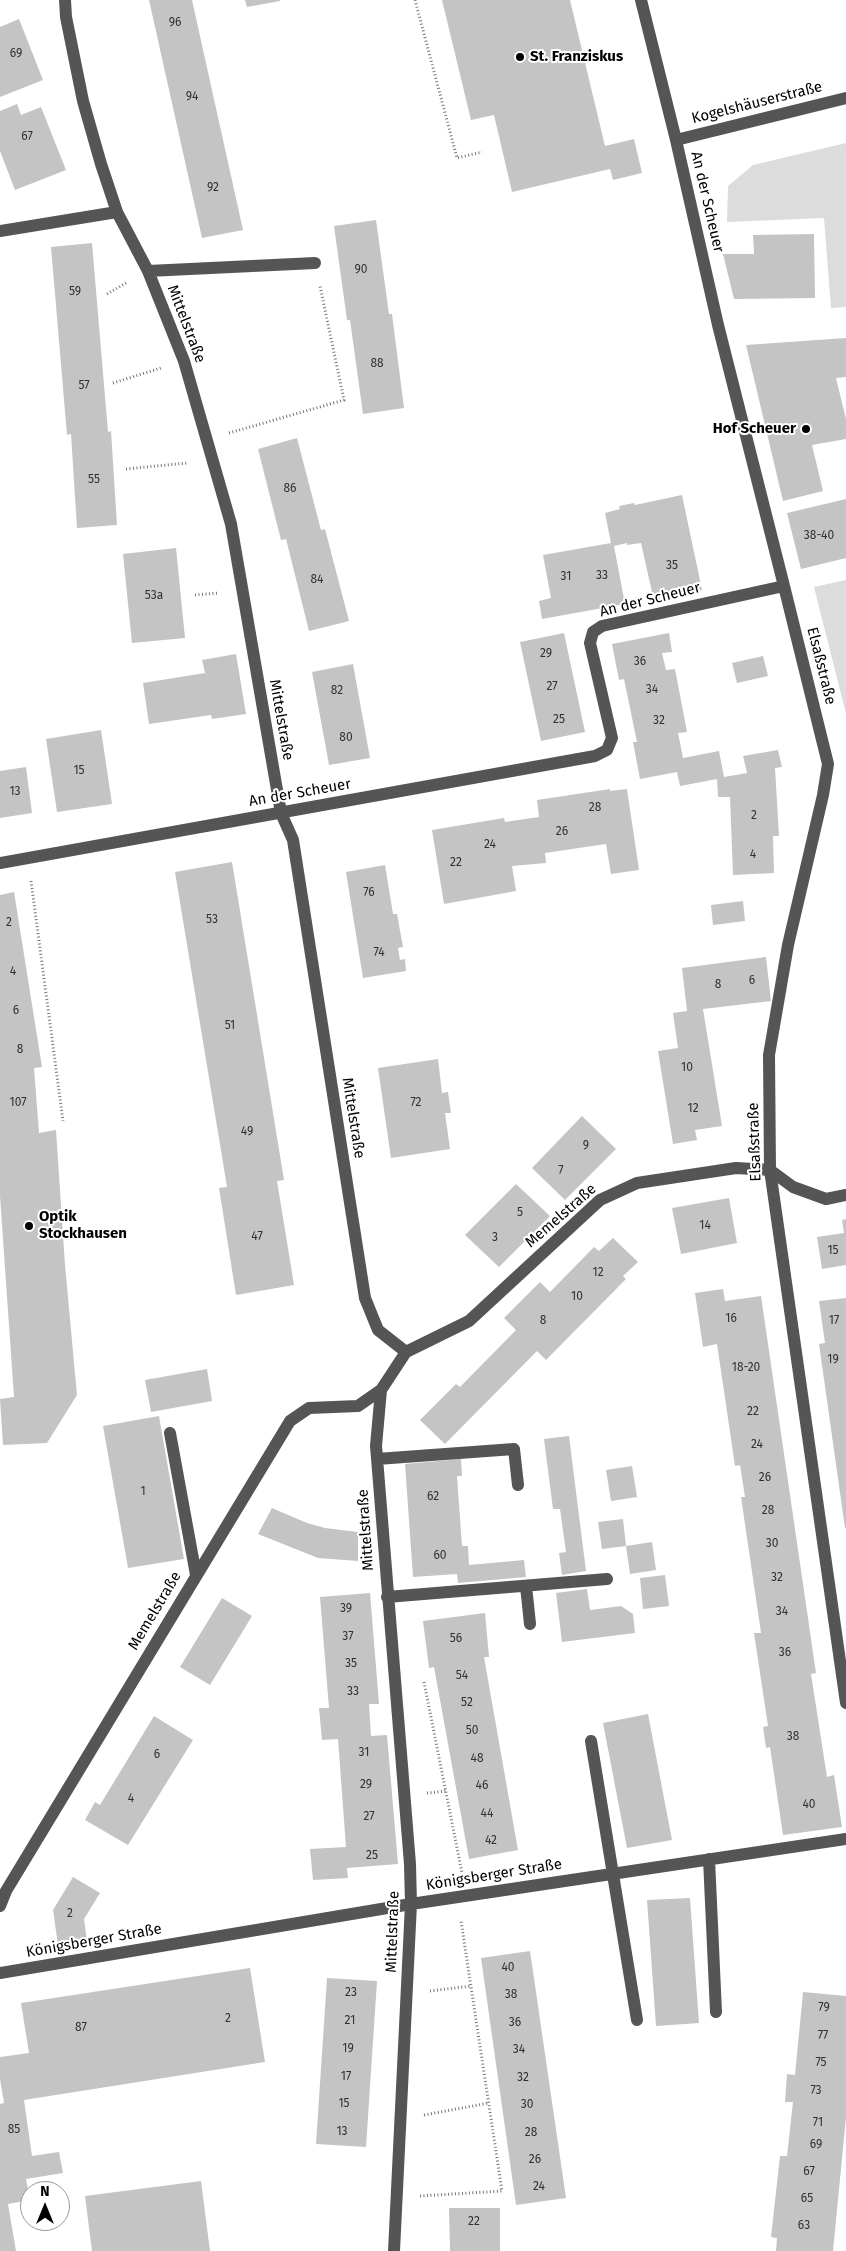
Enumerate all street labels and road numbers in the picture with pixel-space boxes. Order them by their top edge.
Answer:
street label: Kogelshäuserstraße [690,78,824,128]
street label: An der Scheuer [687,150,727,254]
street label: Mittelstraße [163,283,209,365]
street label: An der Scheuer [598,579,702,621]
street label: Elsaßstraße [803,625,839,707]
street label: Mittelstraße [265,678,297,762]
street label: An der Scheuer [248,775,352,811]
street label: Mittelstraße [338,1076,368,1160]
street label: Elsaßstraße [745,1102,765,1182]
street label: Memelstraße [522,1180,600,1252]
street label: Mittelstraße [354,1488,378,1572]
street label: Memelstraße [125,1569,185,1653]
street label: Königsberger Straße [425,1855,563,1895]
street label: Mittelstraße [383,1891,403,1973]
street label: Königsberger Straße [25,1920,163,1962]

